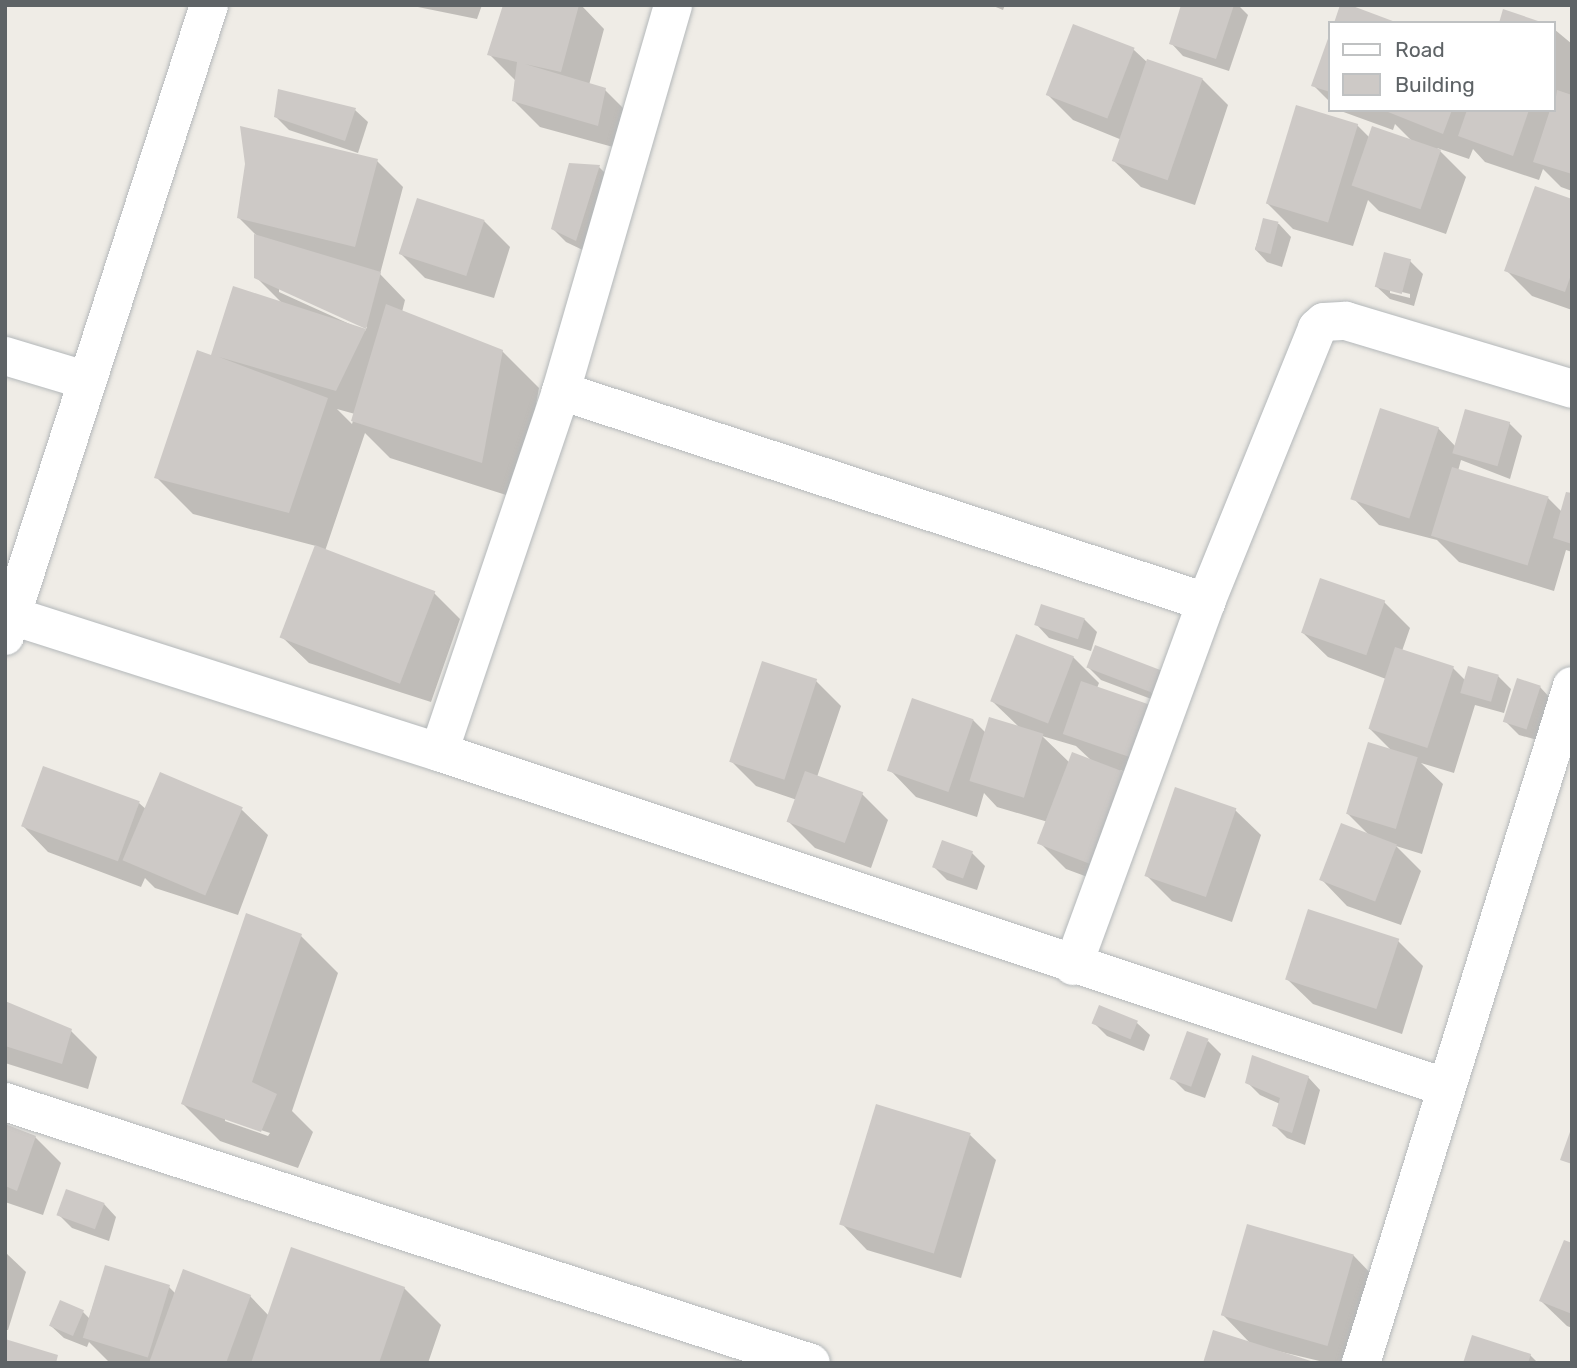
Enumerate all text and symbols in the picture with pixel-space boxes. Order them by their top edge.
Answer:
legend [1328,21,1556,112]
text: Road [1395,37,1445,62]
text: Building [1395,72,1475,97]

